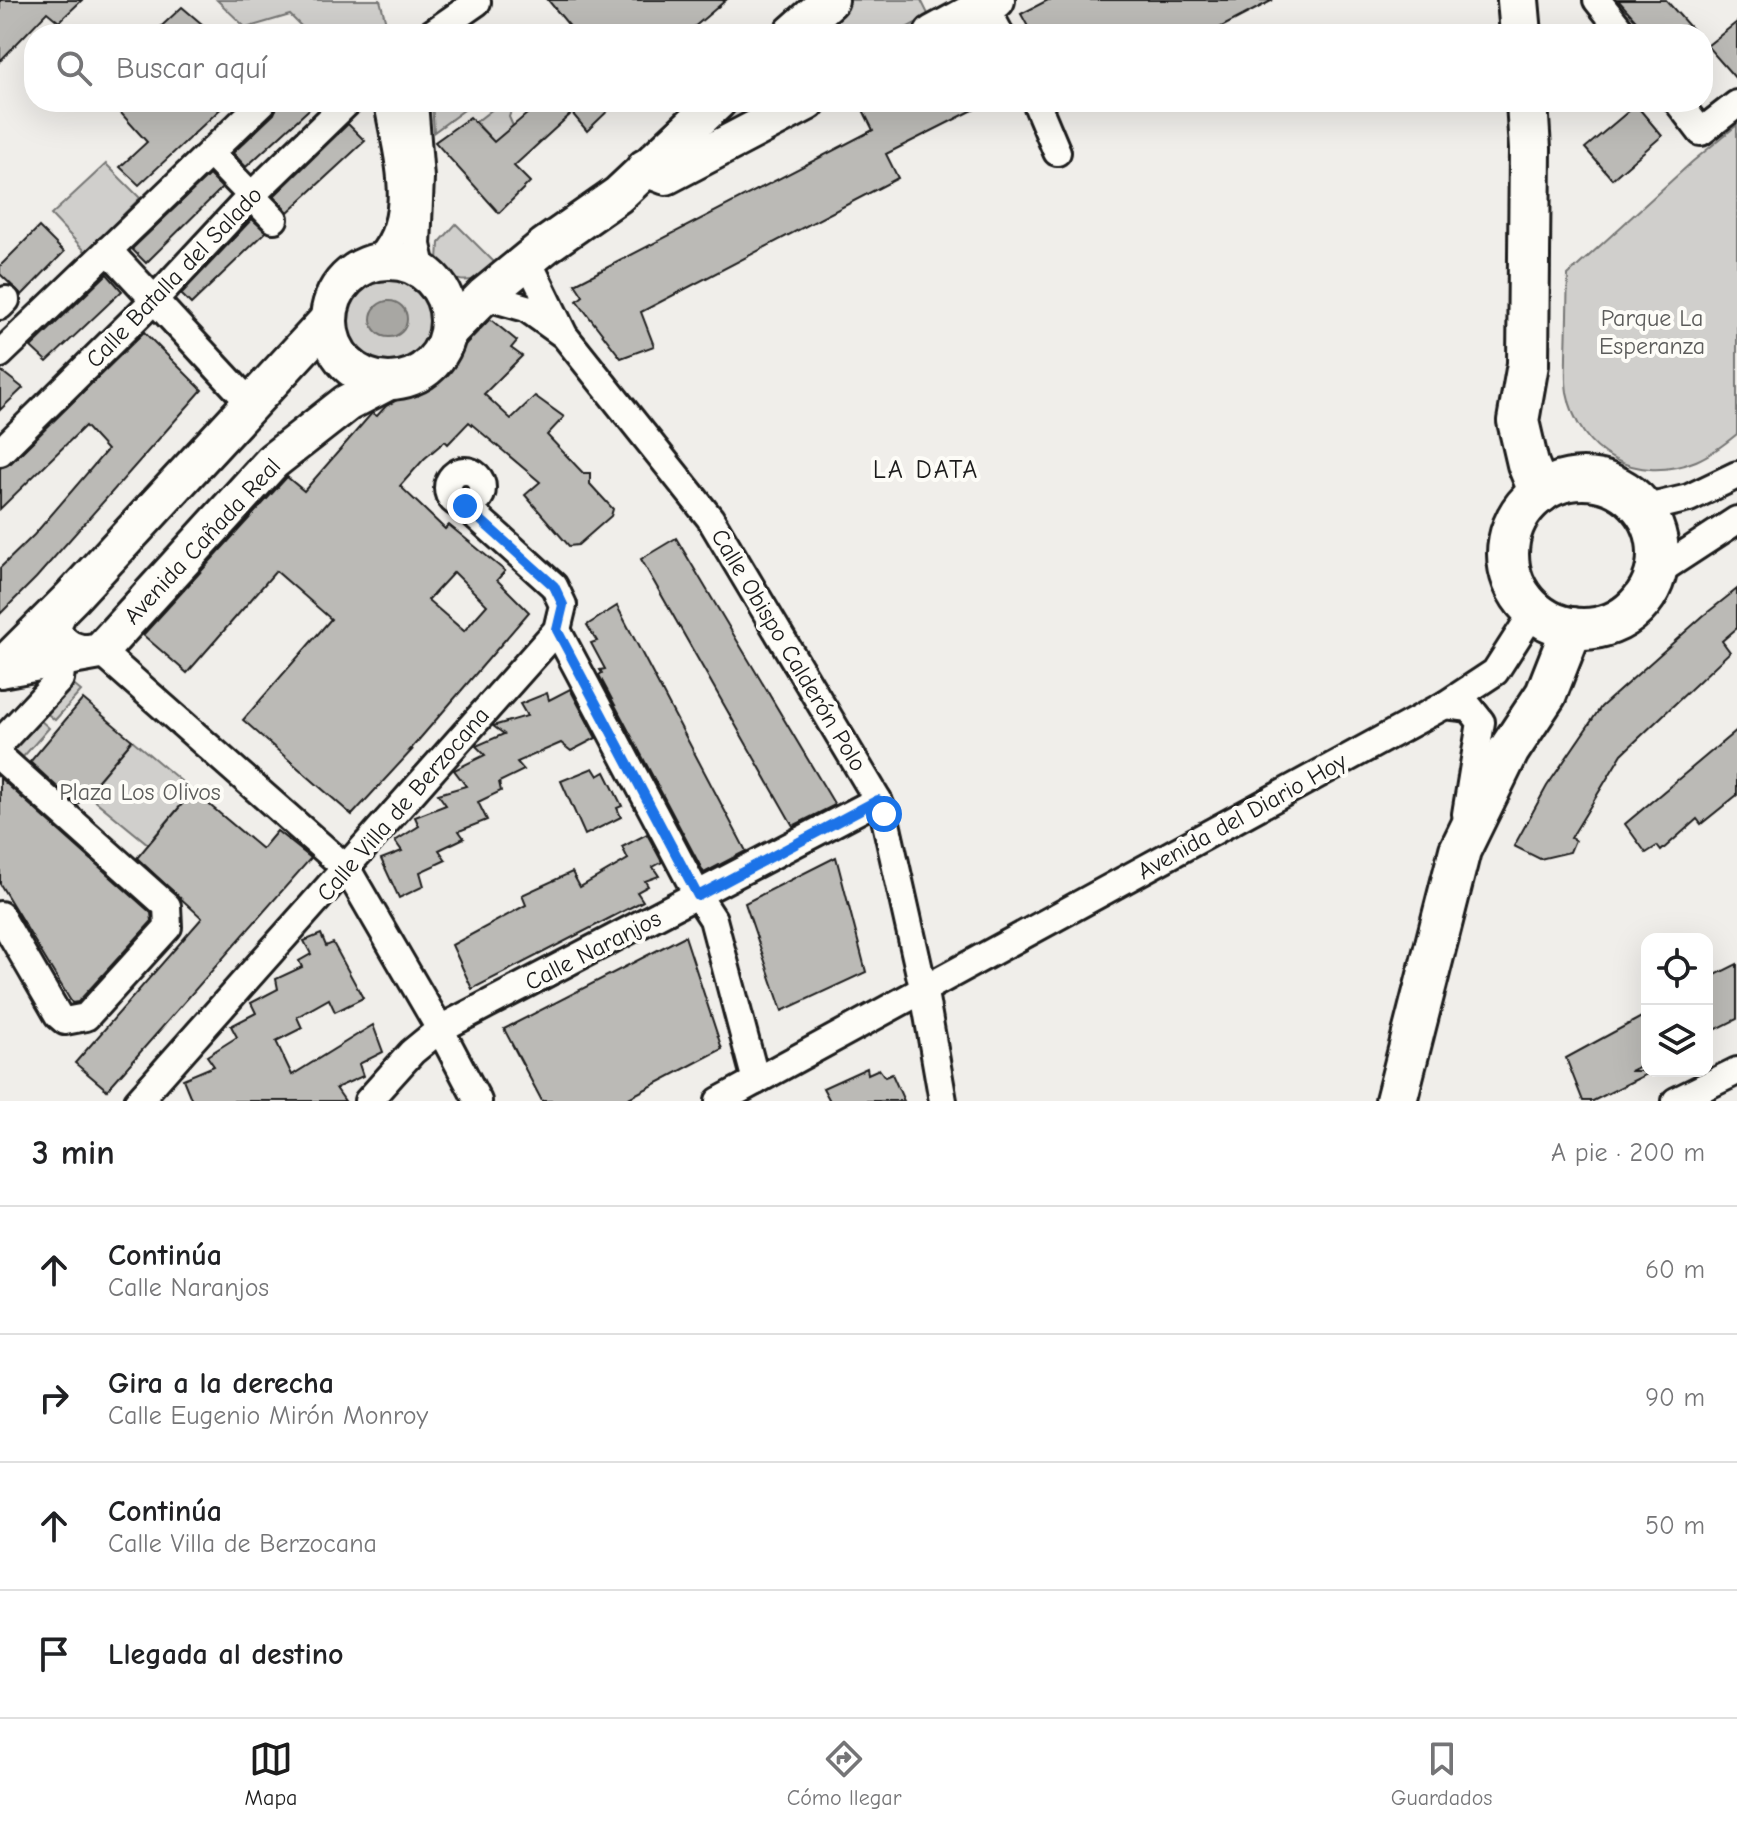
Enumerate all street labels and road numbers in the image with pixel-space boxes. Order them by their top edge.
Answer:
street label: Calle Batalla del Salado [80,181,268,373]
street label: Avenida Cañada Real [118,452,286,630]
street label: Calle Obispo Calderón Polo [705,524,873,776]
street label: Calle Villa de Berzocana [311,701,495,907]
street label: Avenida del Diario Hoy [1133,747,1352,885]
street label: Calle Naranjos [520,904,666,996]

